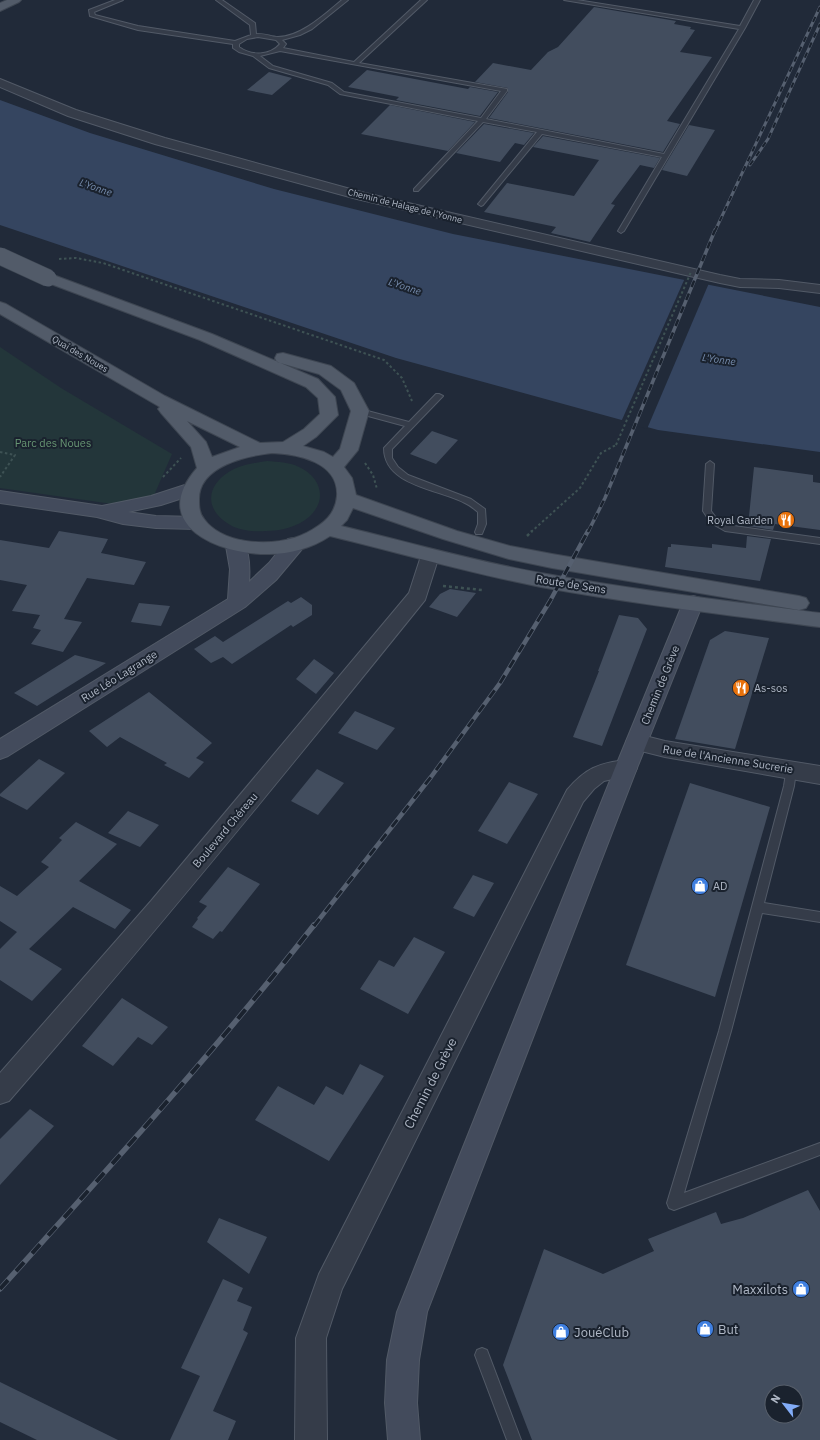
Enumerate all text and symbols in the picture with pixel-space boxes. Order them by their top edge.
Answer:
water label: L'Yonne [78,176,114,199]
street label: Chemin de Halage de l'Yonne [347,186,464,225]
water label: L'Yonne [387,275,423,298]
street label: Quai des Noues [50,333,110,374]
water label: L'Yonne [701,351,736,368]
park label: Parc des Noues [15,436,91,450]
restaurant icon: Royal Garden [776,510,796,530]
place label: Royal Garden [707,513,773,527]
street label: Route de Sens [535,572,607,596]
street label: Chemin de Grève [638,643,682,727]
street label: Rue Léo Lagrange [78,647,160,705]
restaurant icon: As-sos [731,678,751,698]
place label: As-sos [754,681,788,695]
street label: Rue de l'Ancienne Sucrerie [662,742,794,776]
street label: Boulevard Chéreau [189,790,261,870]
shop icon: AD [690,876,710,896]
place label: AD [713,879,727,893]
street label: Chemin de Grève [400,1035,461,1131]
shop icon: Maxxilots [791,1279,811,1299]
place label: Maxxilots [732,1281,788,1298]
shop icon: But [695,1319,715,1339]
place label: But [718,1321,738,1338]
shop icon: JouéClub [551,1322,571,1342]
place label: JouéClub [574,1324,629,1341]
north arrow [764,1384,804,1424]
text: N [767,1392,783,1406]

